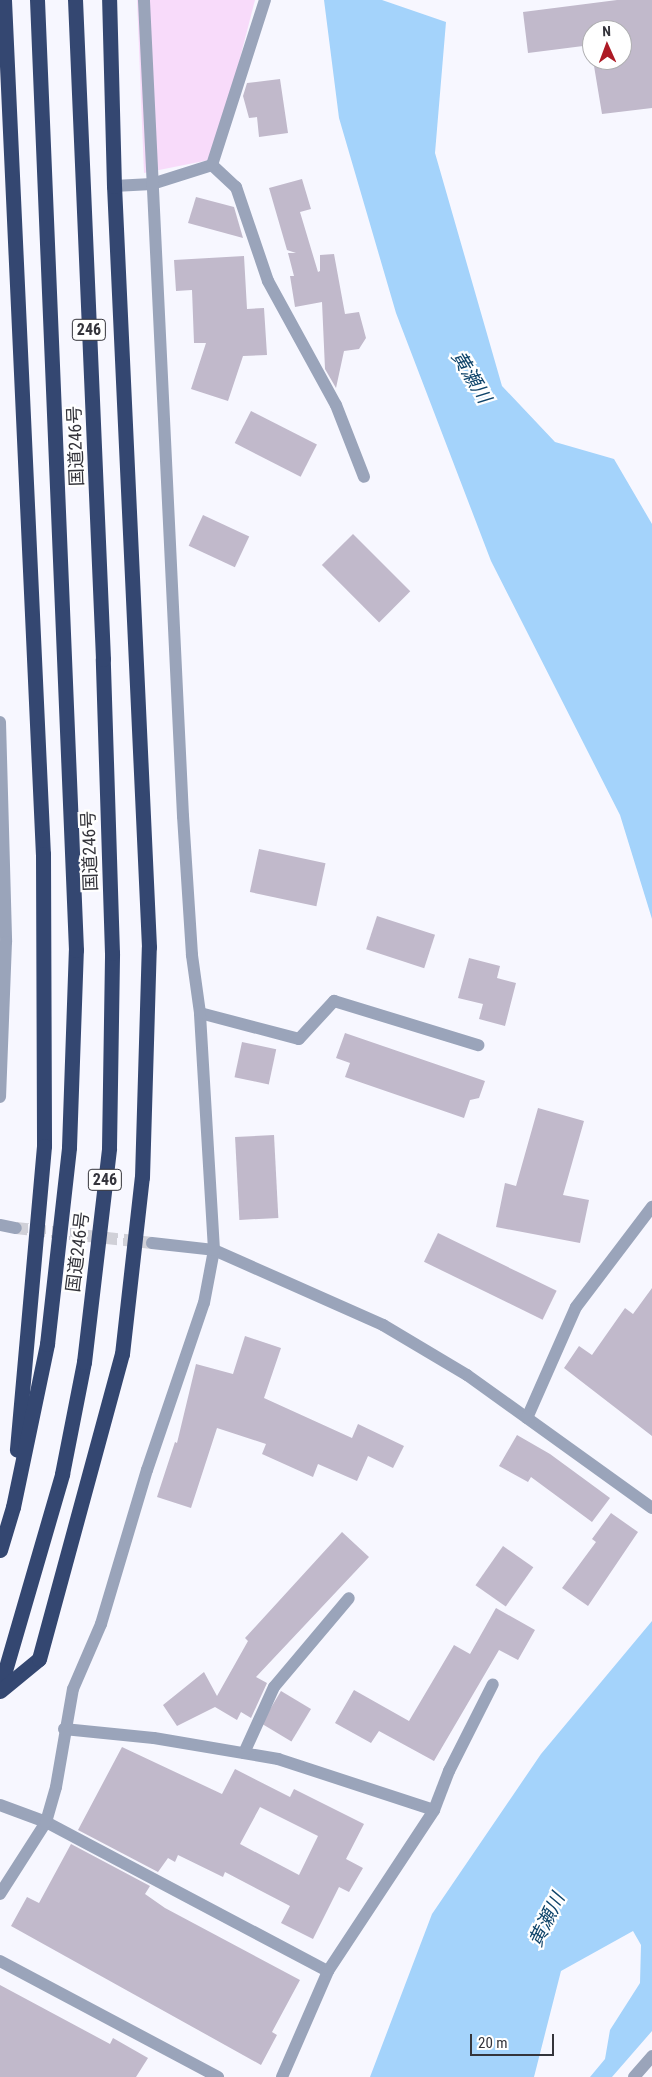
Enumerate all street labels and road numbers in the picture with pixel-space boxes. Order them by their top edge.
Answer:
road number: 246 [72,316,106,344]
street label: 国道246号 [64,405,88,487]
street label: 国道246号 [78,810,102,892]
road number: 246 [88,1166,122,1194]
street label: 国道246号 [62,1211,94,1293]

